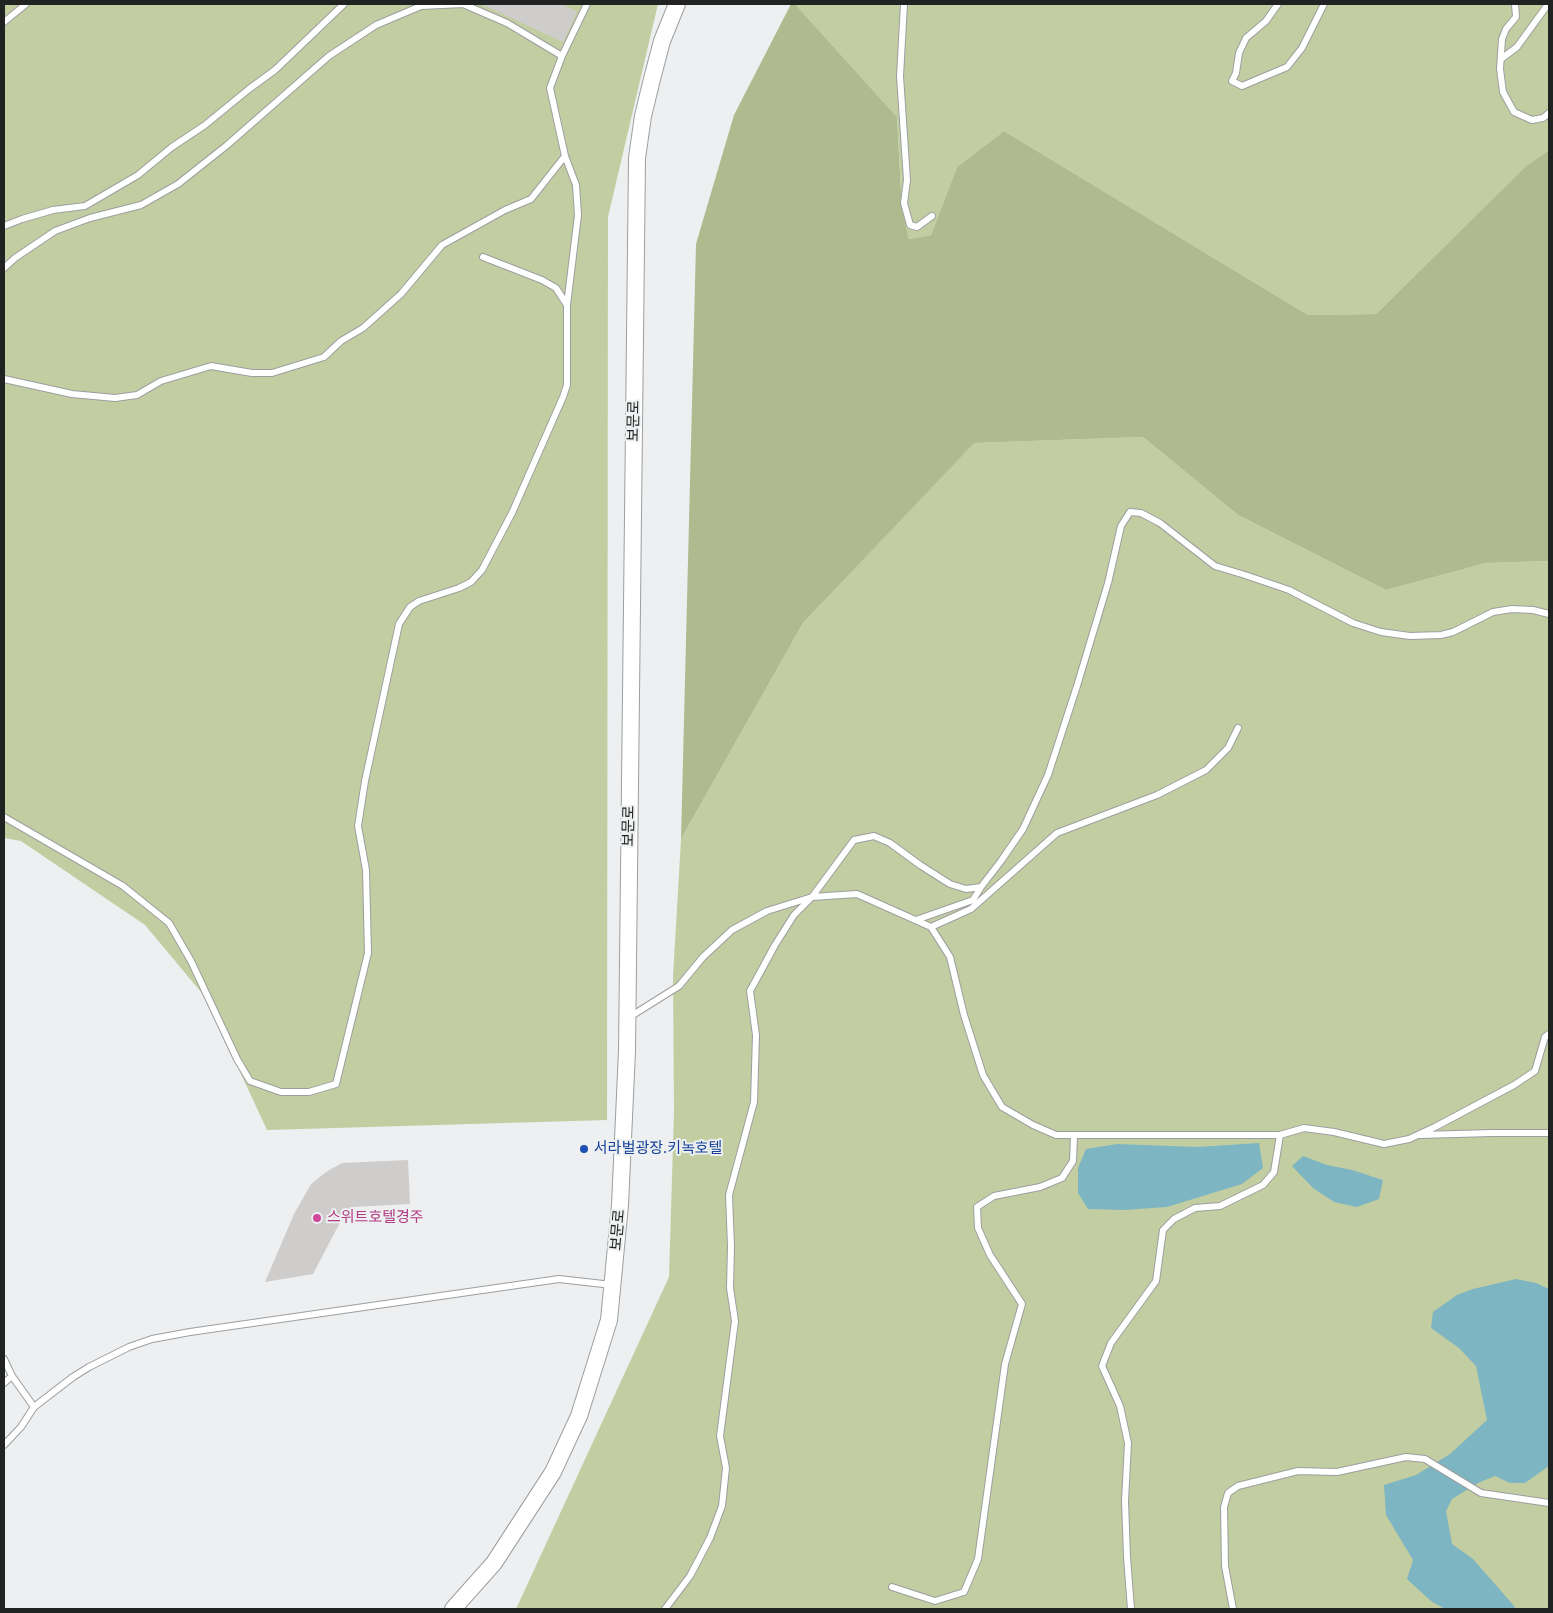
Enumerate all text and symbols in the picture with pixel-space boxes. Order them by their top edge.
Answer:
street label: 보문로 [625,400,643,442]
street label: 보문로 [620,805,638,847]
place label: 서라벌광장.키녹호텔 [594,1140,722,1158]
marker: 서라벌광장.키녹호텔 [578,1143,590,1155]
place label: 스위트호텔경주 [327,1209,424,1227]
street label: 보문로 [607,1209,629,1251]
marker: 스위트호텔경주 [311,1212,323,1224]

